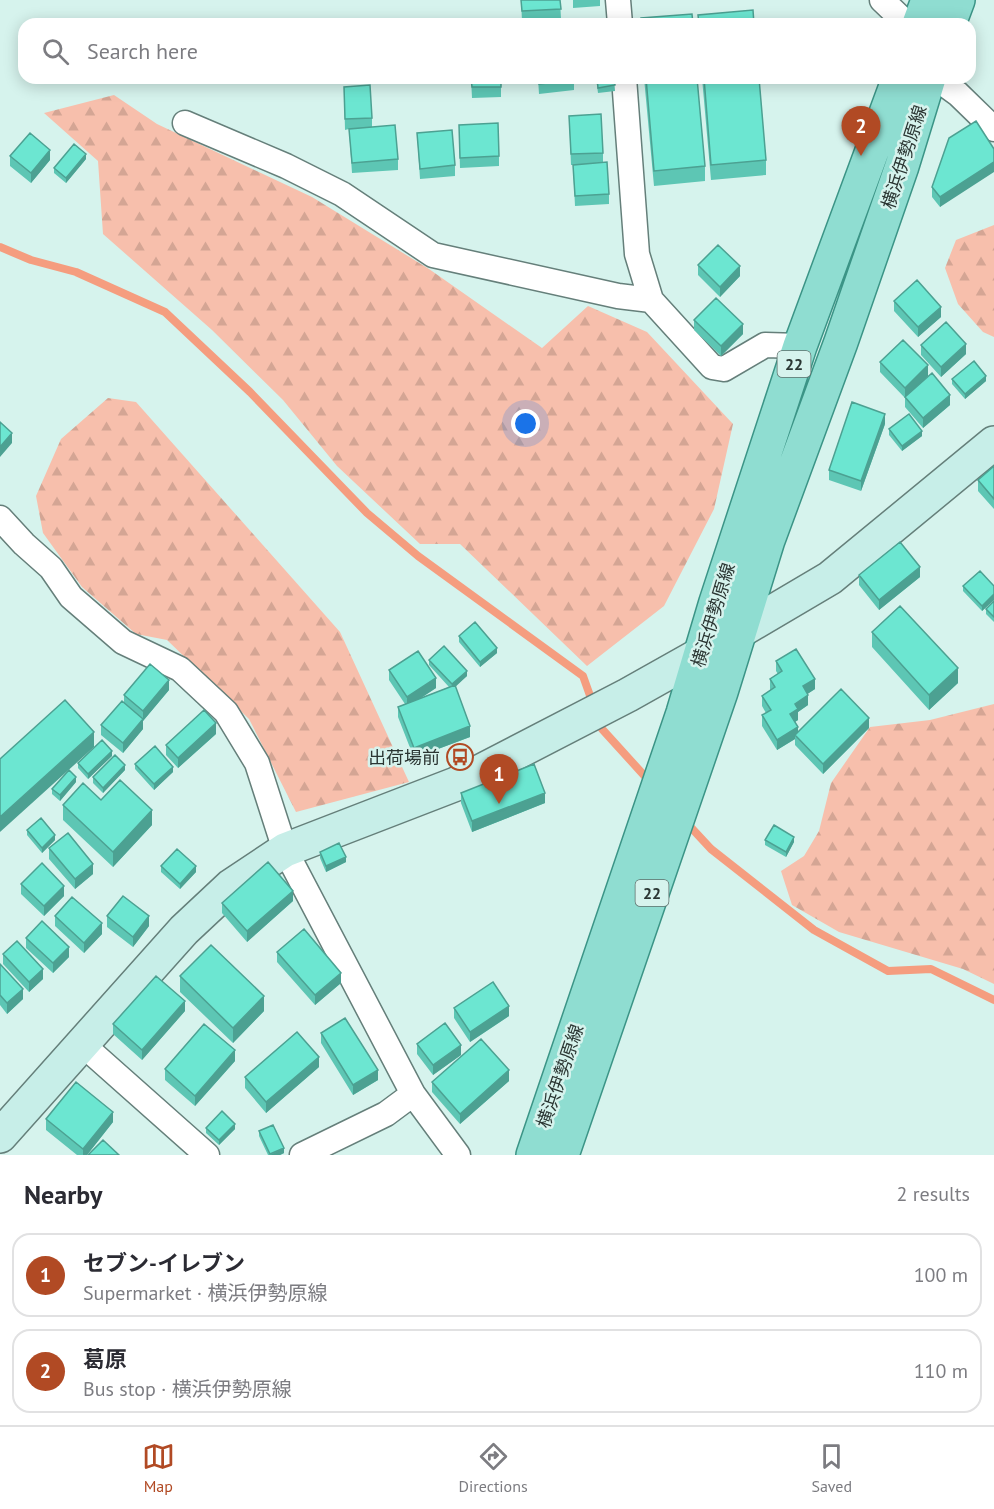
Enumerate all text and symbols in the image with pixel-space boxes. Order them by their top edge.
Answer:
search box [18,18,976,84]
icon: search [39,35,72,68]
text: Search here [87,37,198,65]
street label: 横浜伊勢原線 [876,102,932,212]
pin: 2 [842,106,880,156]
road number: 22 [778,351,810,377]
your location [511,409,540,438]
street label: 横浜伊勢原線 [686,560,740,670]
bus stop icon: 出荷場前 [445,742,475,772]
place label: 出荷場前 [368,746,440,769]
pin: 1 [480,754,518,804]
road number: 22 [636,880,668,906]
street label: 横浜伊勢原線 [532,1021,588,1131]
text: Nearby [24,1178,102,1211]
text: 2 results [897,1181,970,1207]
text: セブン-イレブン [83,1249,245,1277]
text: 1 [40,1262,51,1288]
text: 100 m [914,1262,968,1288]
text: Supermarket · 横浜伊勢原線 [83,1280,327,1306]
text: 葛原 [83,1345,127,1373]
text: 2 [40,1358,51,1384]
text: 110 m [914,1358,968,1384]
text: Bus stop · 横浜伊勢原線 [83,1376,292,1402]
tab: Map [142,1440,175,1496]
tab: Directions [459,1440,528,1496]
tab: Saved [811,1440,852,1496]

